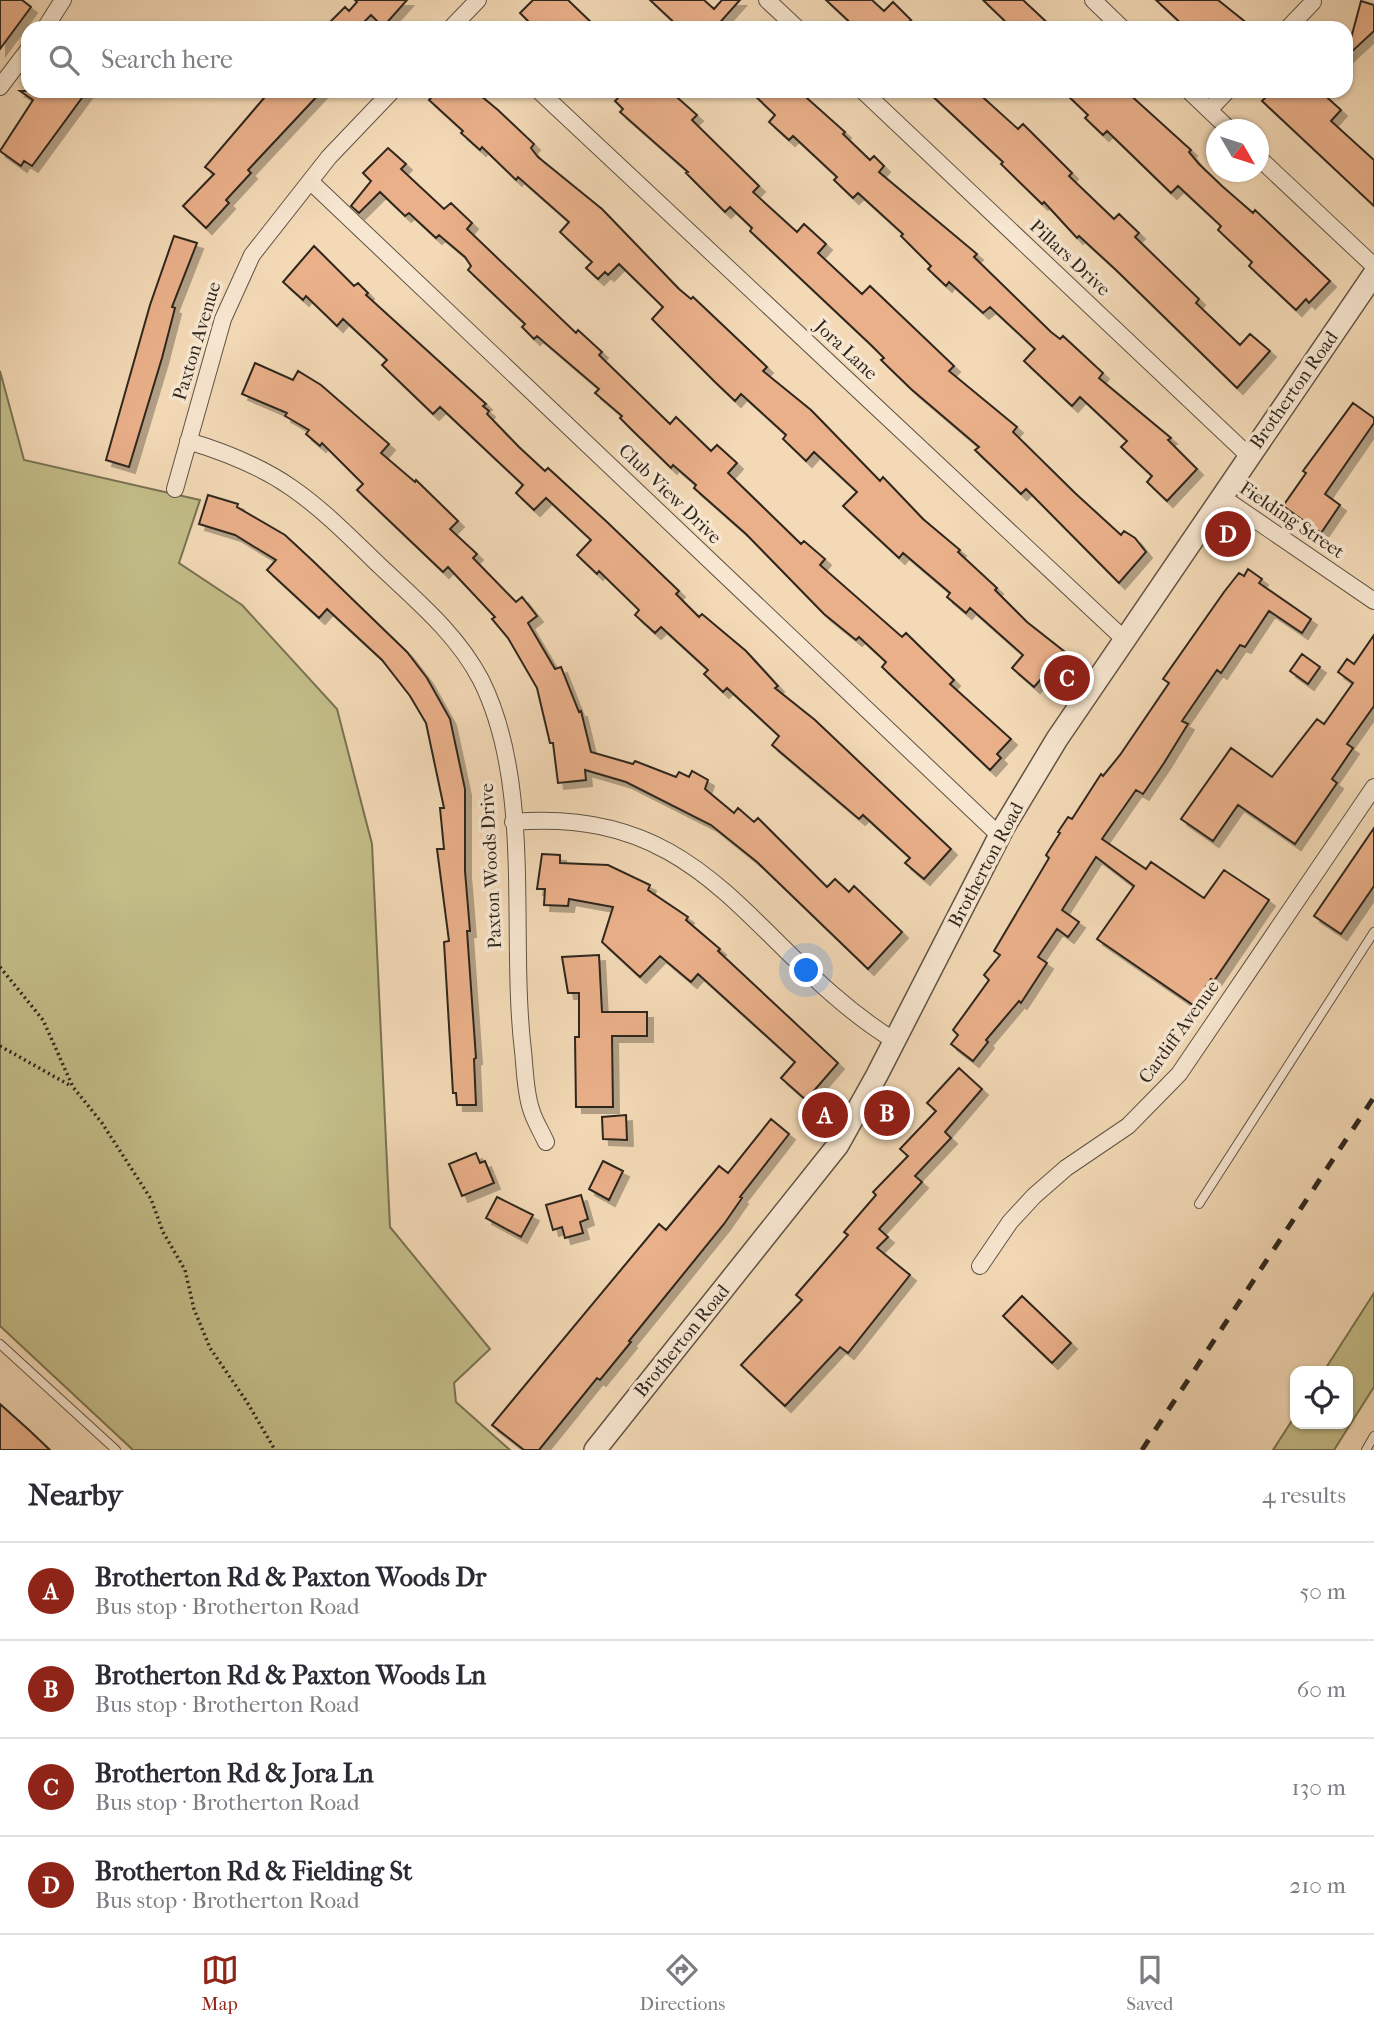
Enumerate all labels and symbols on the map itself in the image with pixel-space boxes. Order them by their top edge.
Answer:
north arrow [1206,119,1269,182]
street label: Pillars Drive [1025,215,1115,301]
street label: Paxton Avenue [169,279,225,403]
street label: Jora Lane [809,314,882,385]
street label: Brotherton Road [1245,326,1343,453]
street label: Club View Drive [614,439,726,549]
street label: Fielding Street [1235,477,1349,563]
pin: D [1205,508,1251,560]
pin: C [1044,652,1090,704]
street label: Paxton Woods Drive [476,783,506,949]
street label: Brotherton Road [944,798,1029,931]
your location [789,953,823,987]
street label: Cardiff Avenue [1134,976,1224,1088]
pin: B [864,1087,910,1139]
pin: A [802,1089,848,1141]
street label: Brotherton Road [630,1280,735,1402]

